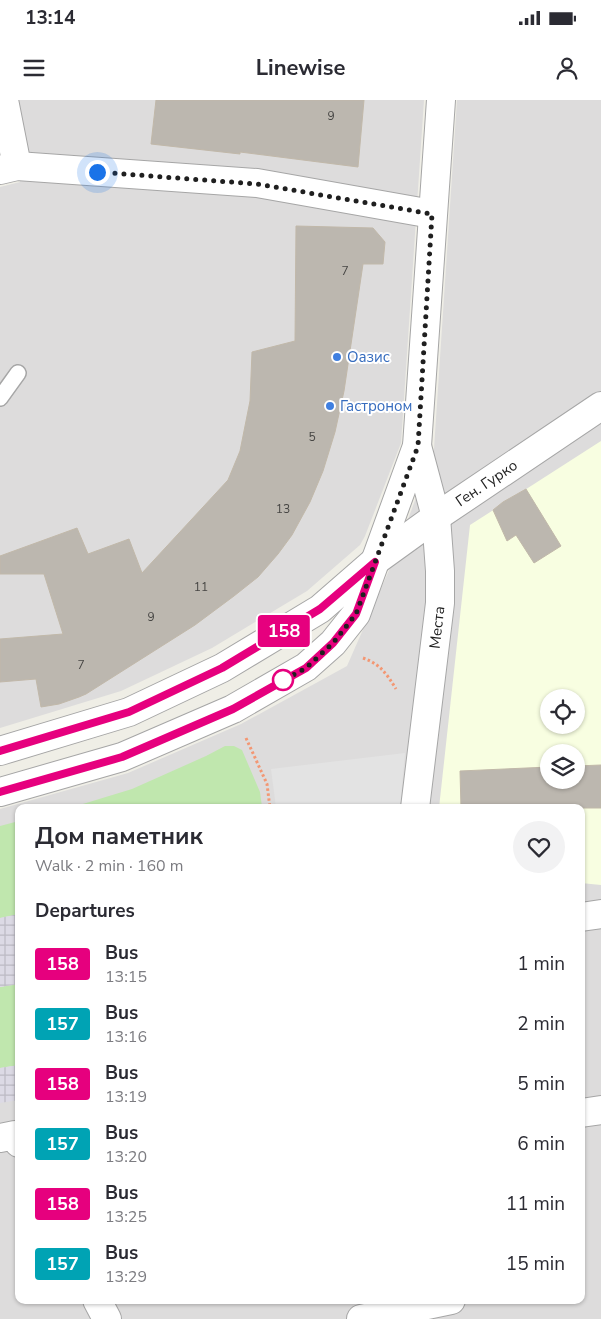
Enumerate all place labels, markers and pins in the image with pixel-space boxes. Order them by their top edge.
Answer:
place label: Оазис [347,347,390,367]
marker: Оазис [331,351,343,363]
place label: Гастроном [340,396,413,416]
marker: Гастроном [324,400,336,412]
unlabelled marker [272,669,294,691]

